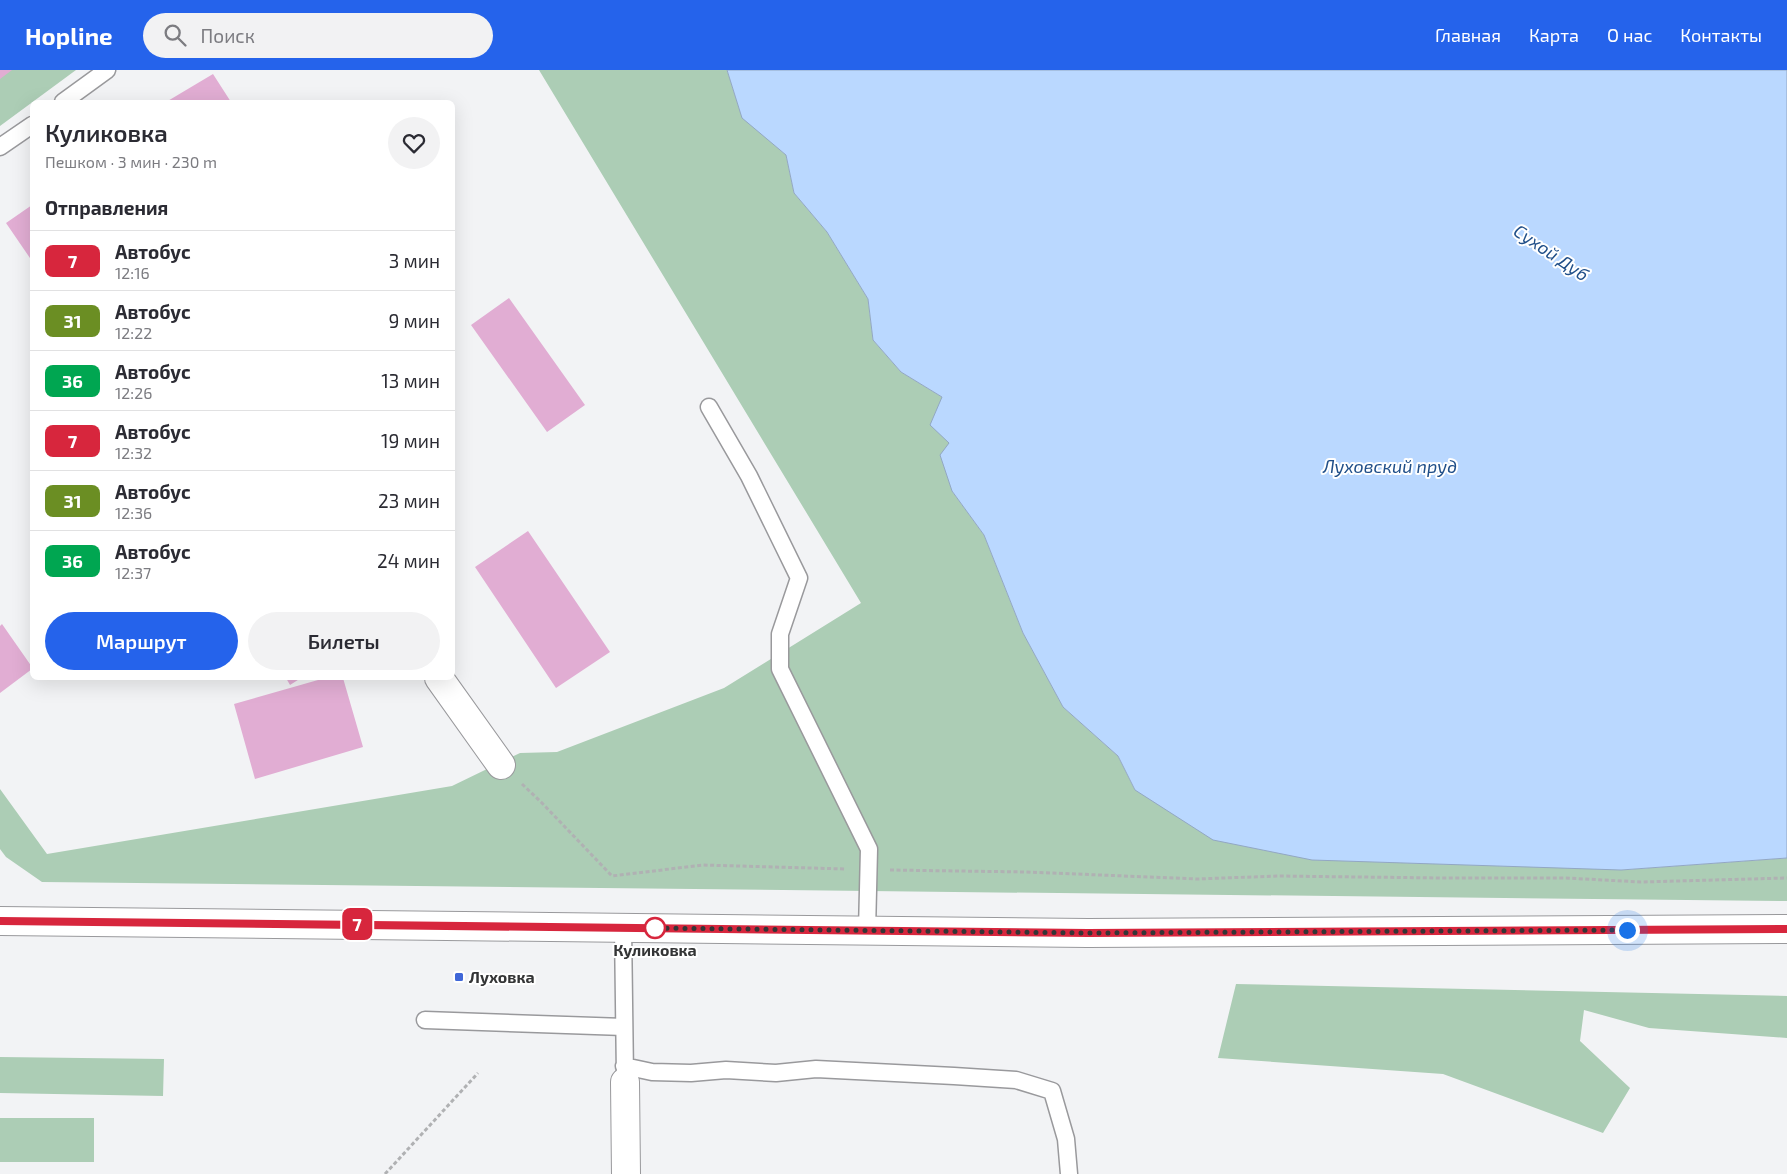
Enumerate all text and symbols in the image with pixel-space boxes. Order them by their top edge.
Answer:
search box [143,13,493,58]
text: Hopline [25,21,113,50]
icon: search [161,21,189,49]
text: Поиск [201,24,255,47]
text: Главная [1435,24,1501,46]
text: Карта [1529,24,1579,46]
text: О нас [1607,24,1652,46]
text: Контакты [1680,24,1762,46]
button: heart [388,117,440,169]
text: Куликовка [45,118,168,147]
text: Пешком · 3 мин · 230 m [45,152,217,171]
text: Отправления [45,196,168,219]
water label: Сухой Дуб [1510,219,1593,285]
text: Автобус [115,240,191,263]
text: 3 мин [389,249,440,272]
text: 7 [68,250,77,272]
text: 12:16 [115,263,150,282]
text: Автобус [115,300,191,323]
text: 9 мин [388,309,440,332]
text: 31 [64,310,81,332]
text: 12:22 [115,323,152,342]
text: Автобус [115,360,191,383]
text: 13 мин [381,369,440,392]
text: 36 [62,370,83,392]
text: 12:26 [115,383,152,402]
text: Автобус [115,420,191,443]
text: 19 мин [381,429,440,452]
text: 7 [68,430,77,452]
text: 12:32 [115,443,152,462]
water label: Луховский пруд [1322,455,1457,477]
text: Автобус [115,480,191,503]
text: 23 мин [378,489,440,512]
text: 31 [64,490,81,512]
text: 12:36 [115,503,152,522]
text: Автобус [115,540,191,563]
text: 24 мин [377,549,440,572]
text: 36 [62,550,83,572]
text: 12:37 [115,563,151,582]
button: Маршрут [45,612,238,670]
button: Билеты [248,612,440,670]
line badge: 7 [341,908,373,940]
text: 7 [352,913,362,935]
marker: Куликовка [644,917,666,939]
your location [1615,918,1640,943]
place label: Куликовка [613,940,697,959]
place label: Луховка [469,967,535,986]
marker: Луховка [453,971,465,983]

